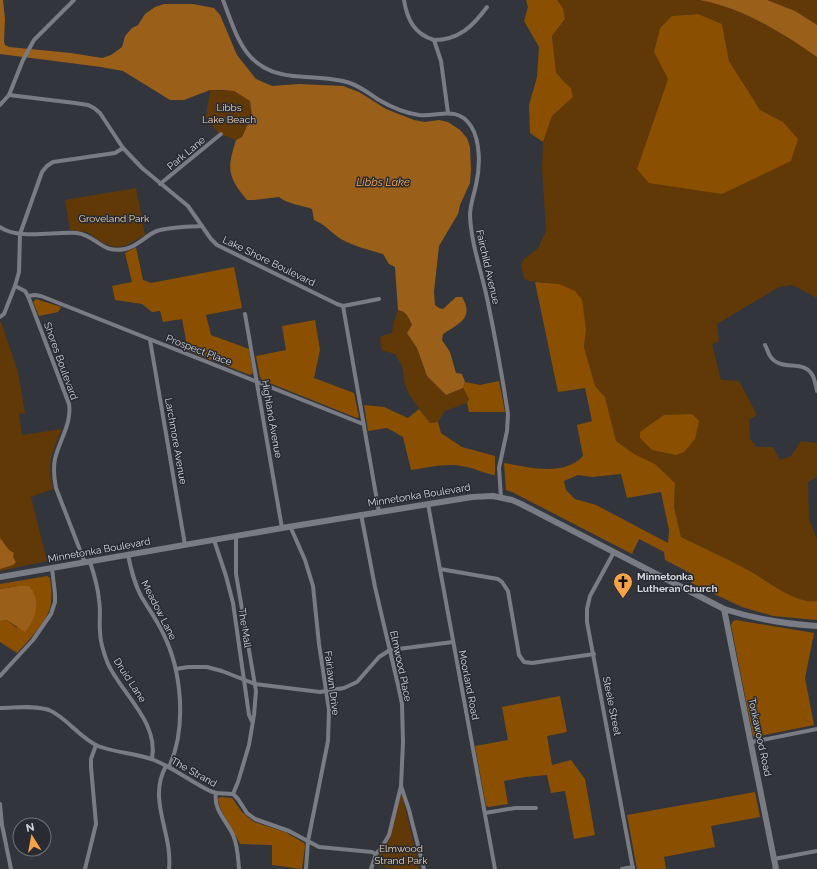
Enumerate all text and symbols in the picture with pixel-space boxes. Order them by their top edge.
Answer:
park label: Libbs Lake Beach [202,102,256,125]
street label: Park Lane [165,134,207,172]
water label: Libbs Lake [356,176,410,189]
park label: Groveland Park [79,213,150,224]
street label: Fairchild Avenue [474,229,502,305]
street label: Lake Shore Boulevard [221,234,317,288]
street label: Shores Boulevard [42,321,80,401]
street label: Prospect Place [165,332,234,368]
street label: Highland Avenue [260,379,284,459]
street label: Larchmore Avenue [163,397,189,485]
street label: Minnetonka Boulevard [367,481,471,509]
street label: Minnetonka Boulevard [47,536,151,564]
church icon: Minnetonka Lutheran Church [612,571,634,599]
place label: Minnetonka Lutheran Church [637,571,717,594]
street label: Meadow Lane [139,578,179,642]
street label: The Mall [236,607,254,649]
street label: Elmwood Place [388,630,414,703]
street label: Moorland Road [457,649,481,721]
street label: Fairlawn Drive [323,650,341,716]
street label: Druid Lane [112,656,148,704]
street label: Steele Street [601,676,623,737]
street label: Tonkawood Road [746,697,774,777]
street label: The Strand [169,755,219,789]
north arrow [12,817,52,857]
text: N [25,820,36,835]
park label: Elmwood Strand Park [374,843,428,866]

